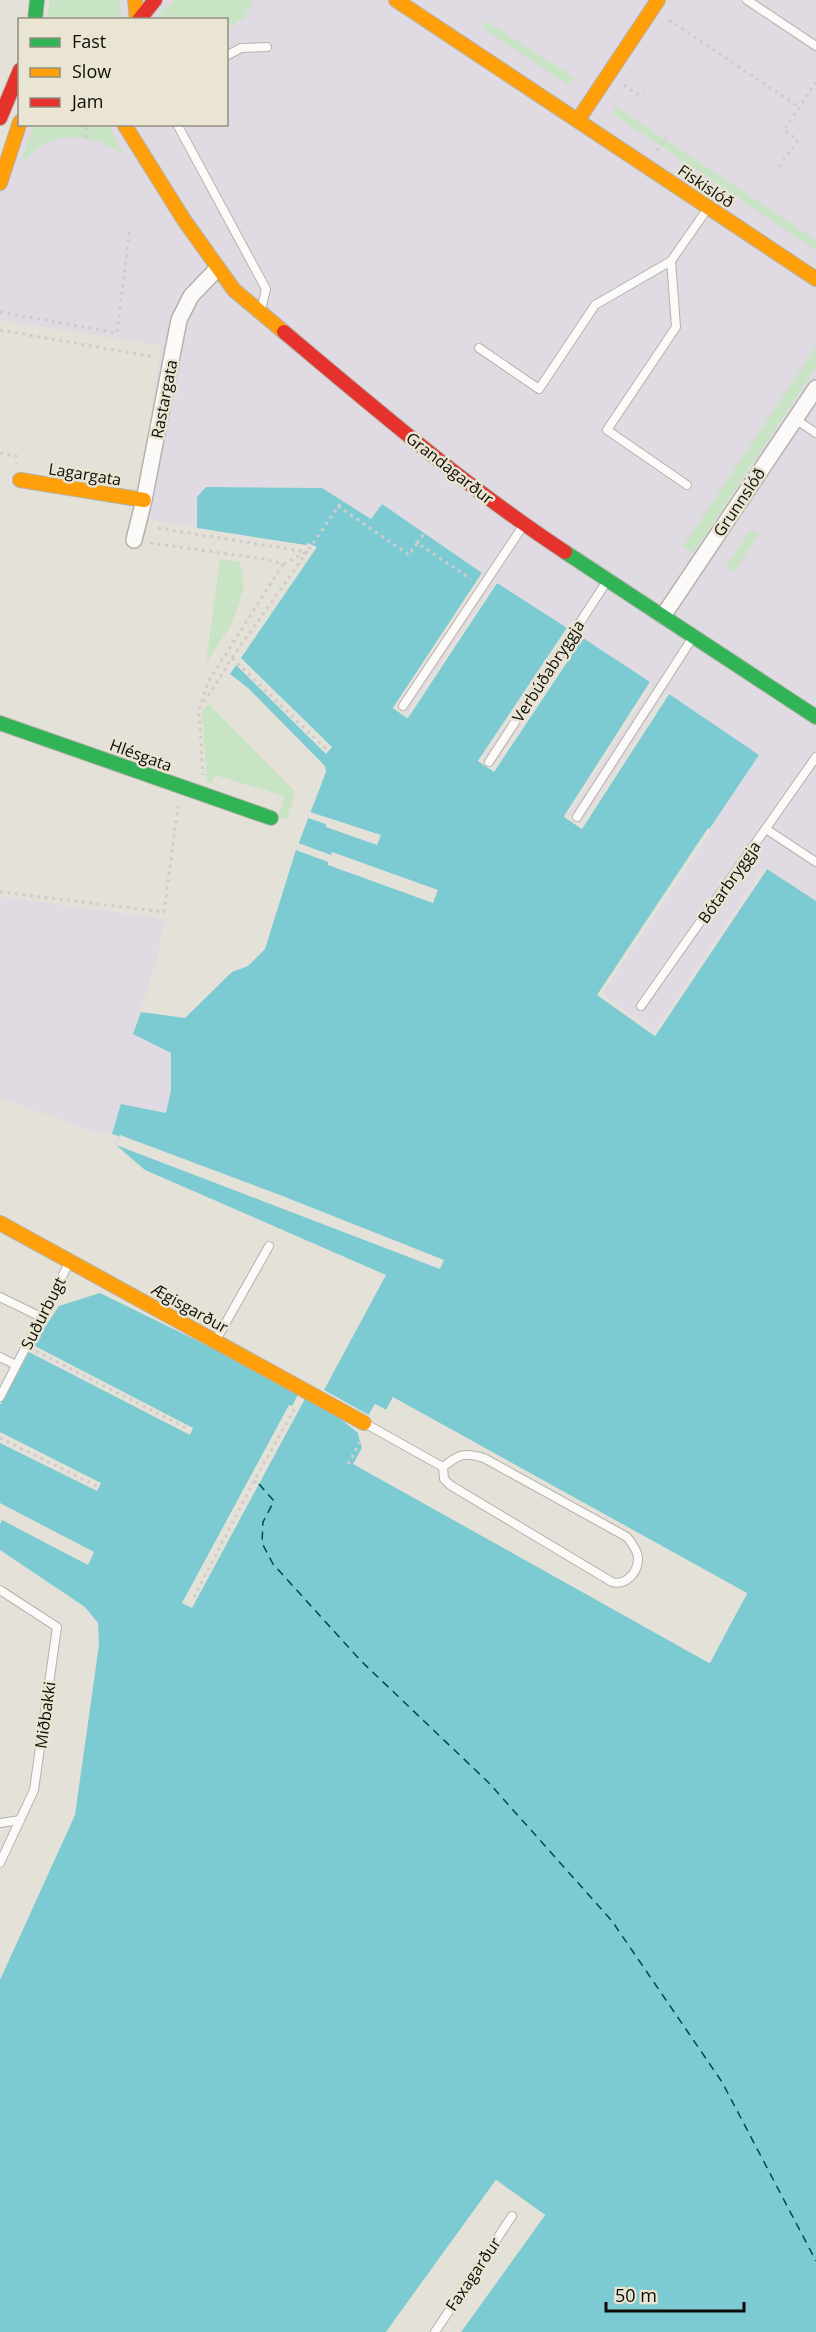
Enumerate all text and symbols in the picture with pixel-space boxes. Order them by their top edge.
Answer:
legend [18,18,228,126]
text: Fast [72,29,106,53]
text: Slow [72,59,111,83]
text: Jam [70,89,104,113]
street label: Fiskislóð [674,159,738,213]
street label: Rastargata [146,358,182,440]
street label: Grandagarður [402,427,499,509]
street label: Lagargata [47,457,123,491]
street label: Grunnslóð [708,463,770,541]
street label: Verbúðabryggja [507,616,589,726]
street label: Hlésgata [107,734,175,776]
street label: Bótarbryggja [693,836,765,928]
street label: Suðurbugt [15,1273,71,1353]
street label: Ægisgarður [147,1277,233,1338]
street label: Miðbakki [29,1680,61,1750]
street label: Faxagarður [440,2232,506,2315]
scale bar [606,2275,744,2313]
text: 50 m [615,2283,657,2307]

